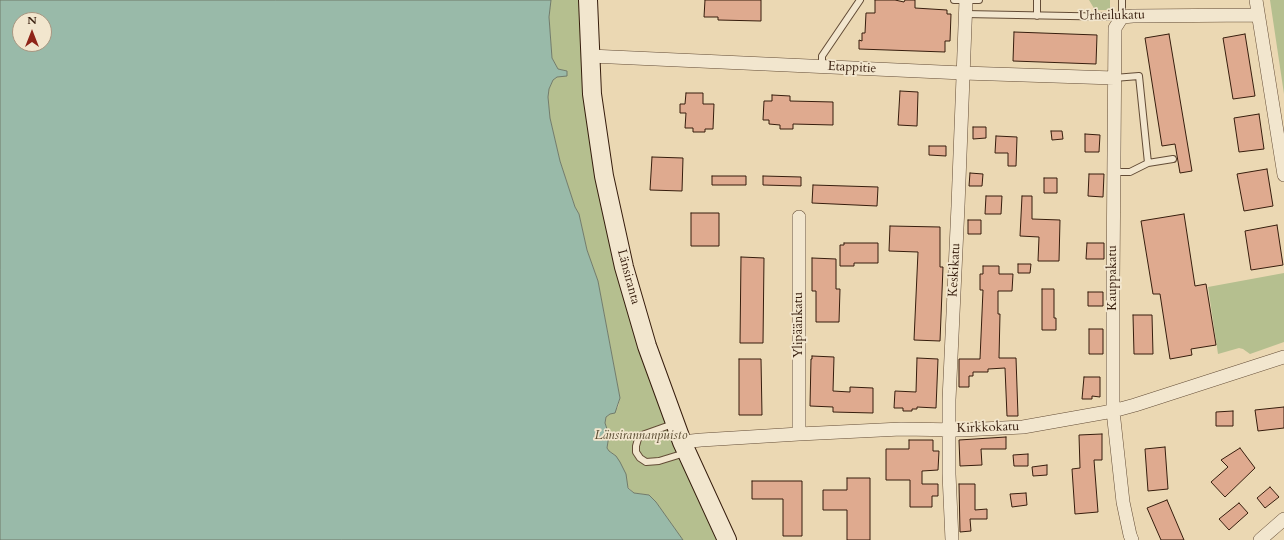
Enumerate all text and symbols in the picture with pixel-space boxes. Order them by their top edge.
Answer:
street label: Urheilukatu [1079,8,1145,24]
north arrow [12,12,52,52]
text: N [27,13,37,28]
street label: Etappitie [827,59,877,77]
street label: Keskikatu [946,242,964,298]
street label: Kauppakatu [1105,245,1121,311]
street label: Länsiranta [613,248,643,306]
street label: Ylipäänkatu [791,292,807,358]
street label: Kirkkokatu [956,419,1020,437]
park label: Länsirannanpuisto [595,428,687,444]

